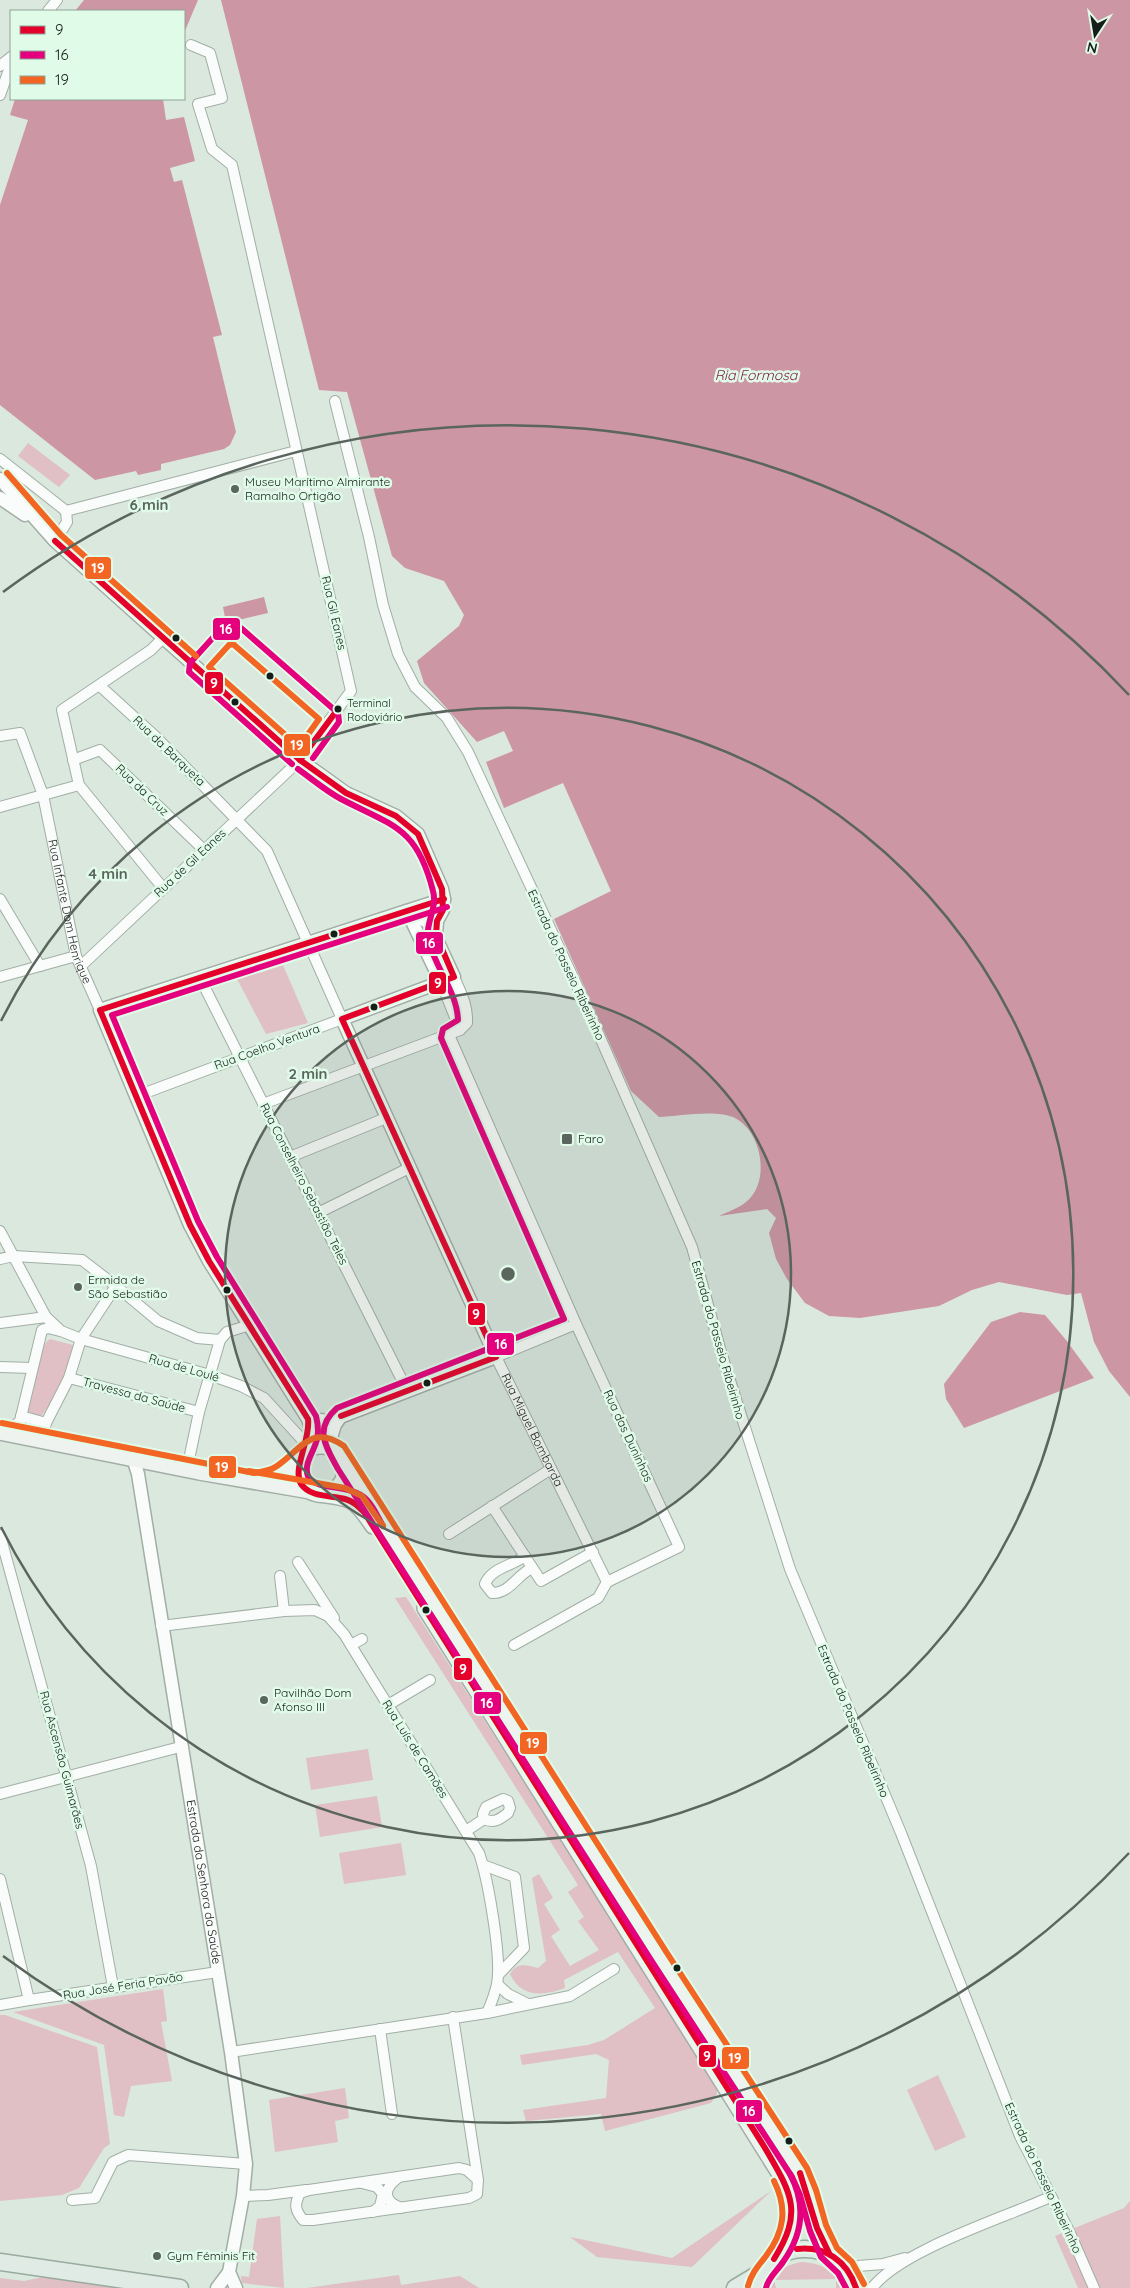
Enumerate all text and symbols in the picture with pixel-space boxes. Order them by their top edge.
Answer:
legend [10,10,185,100]
north arrow [1070,10,1120,60]
text: 9 [55,20,63,39]
text: N [1085,38,1099,58]
text: 16 [55,45,69,64]
text: 19 [55,70,69,89]
water label: Ria Formosa [715,366,799,384]
place label: Museu Marítimo Almirante Ramalho Ortigão [245,474,390,503]
marker: Museu Marítimo Almirante Ramalho Ortigão [229,483,241,495]
text: 6 min [130,495,168,514]
line badge: 19 [84,556,112,580]
text: 19 [91,559,105,577]
street label: Rua Gil Eanes [319,574,350,652]
line badge: 16 [212,617,241,641]
text: 16 [219,620,233,638]
unlabelled marker [171,633,181,643]
line badge: 9 [204,671,224,695]
unlabelled marker [265,671,275,681]
text: 9 [210,674,218,692]
place label: Terminal Rodoviário [347,696,403,724]
unlabelled marker [230,697,240,707]
marker: Terminal Rodoviário [333,704,343,714]
street label: Rua da Barqueta [130,712,209,789]
line badge: 19 [283,733,311,757]
text: 19 [290,736,304,754]
street label: Rua da Cruz [113,761,172,819]
street label: Rua de Gil Eanes [151,825,229,900]
street label: Rua Infante Dom Henrique [45,838,95,986]
text: 4 min [88,864,128,883]
street label: Estrada do Passeio Ribeirinho [525,887,608,1043]
unlabelled marker [329,929,339,939]
line badge: 16 [415,931,444,955]
text: 16 [422,934,436,952]
line badge: 9 [428,971,447,995]
text: 9 [434,974,442,992]
unlabelled marker [369,1002,379,1012]
street label: Rua Coelho Ventura [212,1020,322,1073]
text: 2 min [288,1064,328,1083]
street label: Rua Conselheiro Sebastião Teles [257,1100,352,1267]
place label: Faro [578,1131,603,1146]
marker: Faro [560,1132,574,1146]
street label: Estrada do Passeio Ribeirinho [689,1259,748,1421]
centre of rings [499,1265,517,1283]
place label: Ermida de São Sebastião [88,1272,167,1301]
marker: Ermida de São Sebastião [72,1281,84,1293]
unlabelled marker [222,1285,232,1295]
line badge: 9 [467,1302,486,1326]
text: 9 [472,1305,480,1323]
line badge: 16 [486,1332,515,1356]
text: 16 [494,1335,508,1353]
street label: Rua de Loulé [147,1350,221,1385]
street label: Rua Miguel Bombarda [498,1371,567,1489]
street label: Travessa da Saúde [81,1374,187,1415]
unlabelled marker [422,1378,432,1388]
street label: Rua das Duninhas [600,1387,657,1485]
line badge: 19 [208,1455,237,1479]
text: 19 [215,1458,229,1476]
unlabelled marker [421,1605,431,1615]
street label: Estrada do Passeio Ribeirinho [814,1642,893,1800]
line badge: 9 [453,1657,473,1681]
text: 9 [459,1660,467,1678]
place label: Pavilhão Dom Afonso III [274,1685,351,1714]
street label: Rua Ascensão Guimarães [37,1689,88,1831]
line badge: 16 [473,1691,502,1715]
marker: Pavilhão Dom Afonso III [258,1694,270,1706]
text: 16 [480,1694,494,1712]
street label: Rua Luís de Camões [379,1697,452,1801]
line badge: 19 [519,1731,548,1755]
text: 19 [526,1734,540,1752]
street label: Estrada da Senhora da Saúde [184,1799,225,1965]
unlabelled marker [672,1963,682,1973]
street label: Rua José Feria Pavão [62,1969,184,2002]
line badge: 9 [698,2044,717,2068]
line badge: 19 [721,2046,750,2070]
text: 9 [703,2047,711,2065]
text: 19 [728,2049,742,2067]
line badge: 16 [735,2099,763,2123]
street label: Estrada do Passeio Ribeirinho [1002,2100,1085,2256]
text: 16 [742,2102,756,2120]
unlabelled marker [784,2136,794,2146]
place label: Gym Féminis Fit [167,2248,255,2263]
marker: Gym Féminis Fit [151,2250,163,2262]

